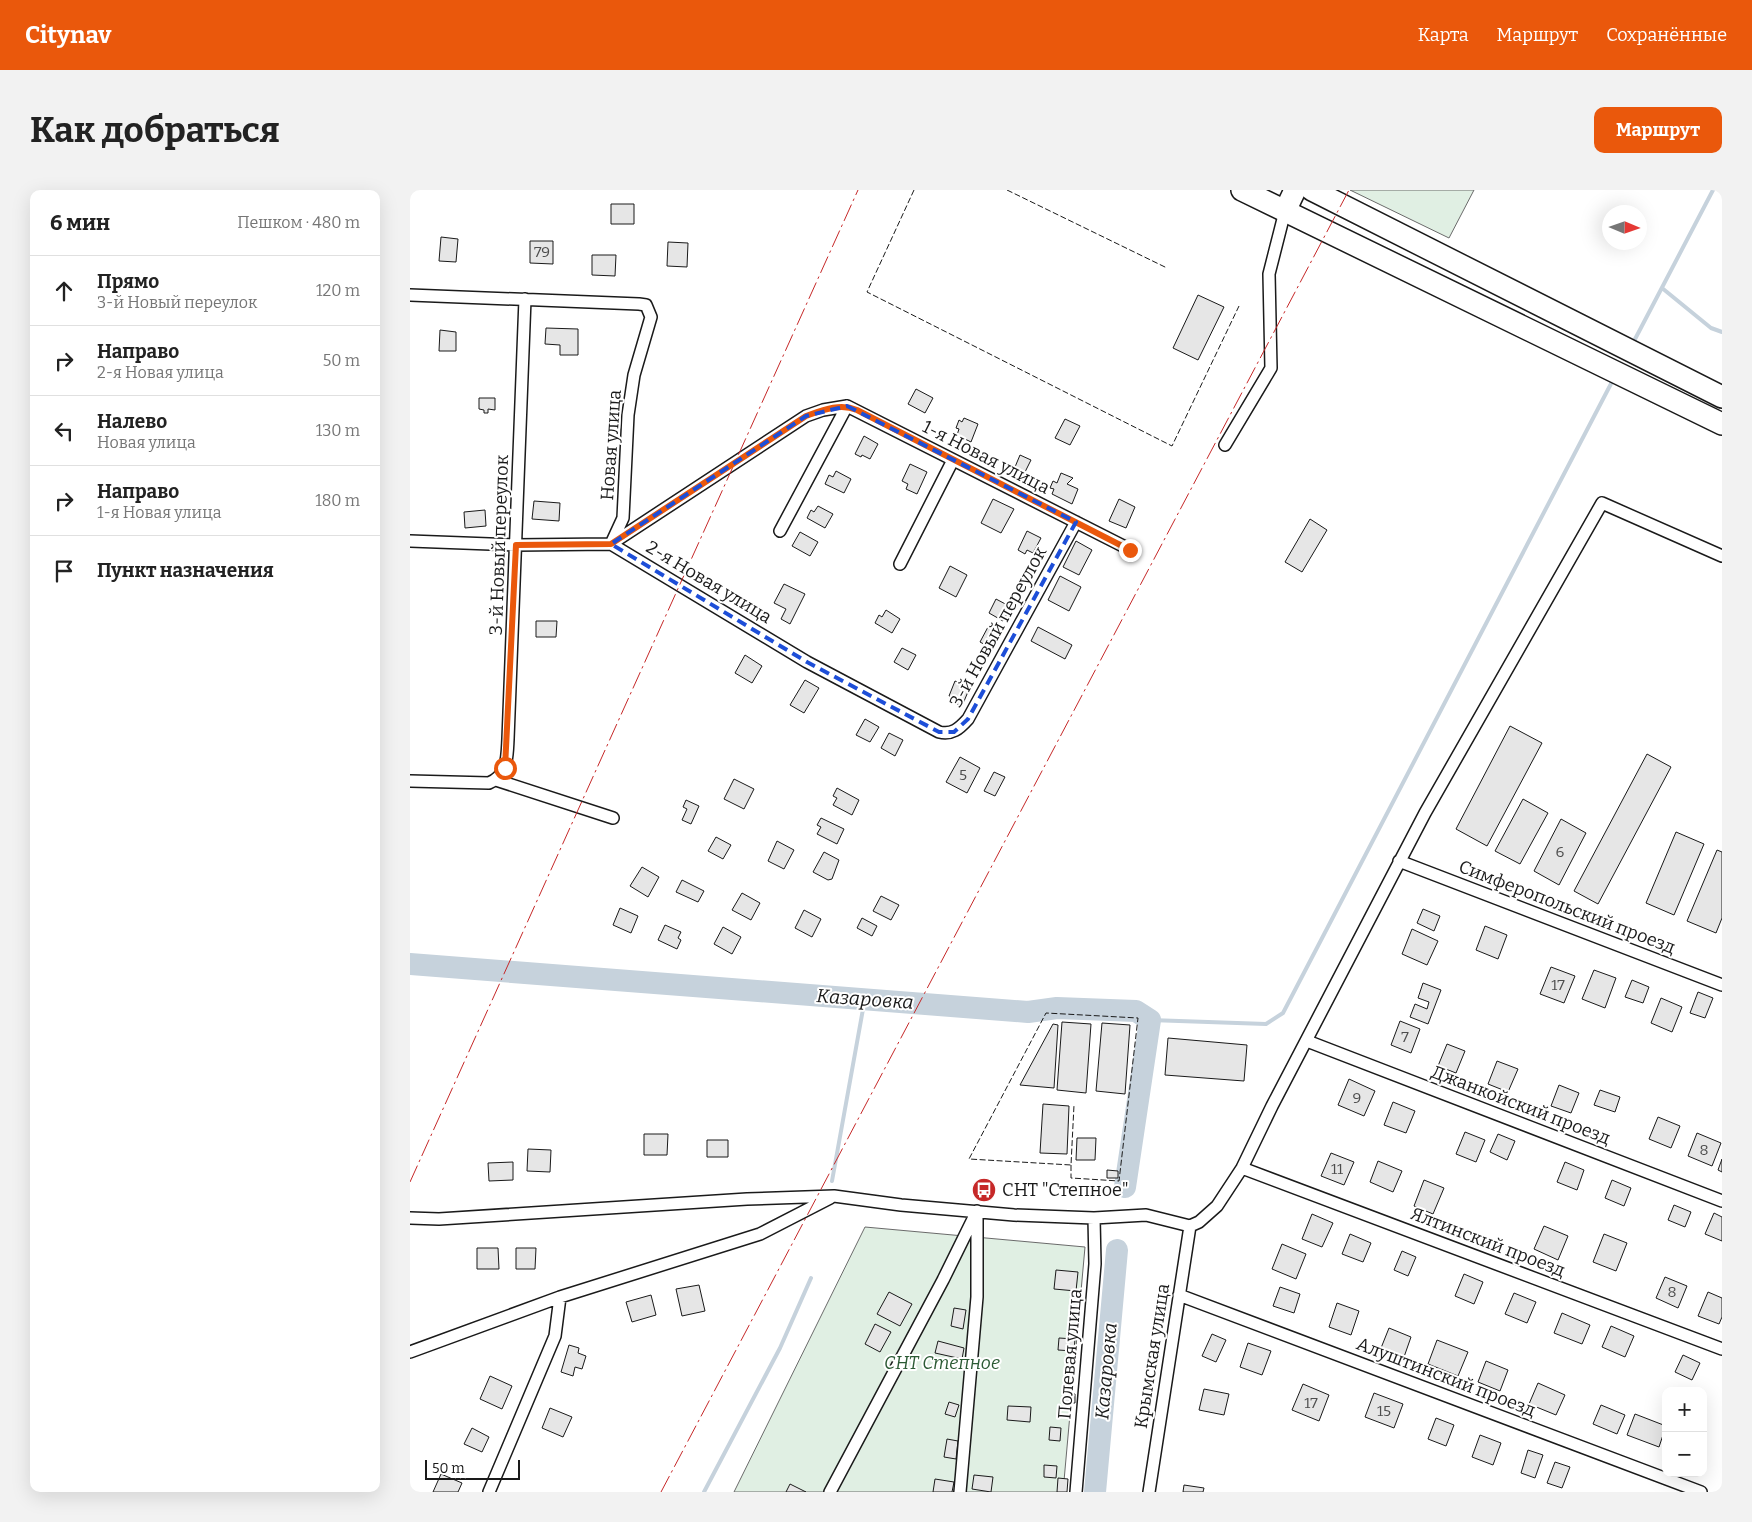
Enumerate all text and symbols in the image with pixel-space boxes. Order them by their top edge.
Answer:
text: Citynav [25,21,111,49]
text: Карта [1418,24,1469,46]
text: Маршрут [1497,24,1578,46]
text: Сохранённые [1606,24,1727,46]
button: Маршрут [1594,107,1722,153]
text: Как добраться [30,109,280,151]
north arrow [1602,205,1647,250]
text: 6 мин [50,210,110,236]
text: Пешком · 480 m [237,213,360,232]
house number: 79 [534,243,550,261]
text: Прямо [97,270,159,293]
icon: ahead [50,277,78,305]
text: 120 m [316,281,360,300]
text: 3-й Новый переулок [97,293,257,312]
text: Направо [97,340,179,363]
icon: right [50,347,78,375]
text: 50 m [323,351,360,370]
text: 2-я Новая улица [97,363,224,382]
street label: Новая улица [596,389,626,501]
text: Налево [97,410,167,433]
street label: 1-я Новая улица [919,415,1053,499]
icon: left [50,417,78,445]
text: 130 m [316,421,360,440]
text: Новая улица [97,433,196,452]
street label: 3-й Новый переулок [485,454,513,636]
text: Направо [97,480,179,503]
icon: right [50,487,78,515]
text: 180 m [315,491,360,510]
text: 1-я Новая улица [97,503,221,522]
street label: 2-я Новая улица [642,536,776,628]
route end [1119,539,1142,562]
street label: 3-й Новый переулок [945,542,1052,711]
icon: arrive [50,557,78,585]
text: Пункт назначения [97,559,274,582]
route start [494,757,517,780]
house number: 5 [959,766,967,784]
house number: 6 [1556,843,1565,861]
street label: Симферопольский проезд [1456,855,1679,959]
house number: 17 [1551,976,1565,994]
water label: Казаровка [816,984,914,1014]
house number: 7 [1401,1028,1409,1046]
street label: Джанкойский проезд [1429,1061,1614,1149]
house number: 9 [1353,1089,1361,1107]
house number: 8 [1699,1141,1709,1159]
house number: 11 [1331,1160,1343,1178]
bus stop icon: СНТ "Степное" [971,1177,997,1203]
place label: СНТ "Степное" [1002,1179,1129,1201]
street label: Ялтинский проезд [1408,1202,1568,1282]
street label: Крымская улица [1130,1282,1174,1430]
house number: 8 [1667,1283,1677,1301]
street label: Полевая улица [1053,1288,1087,1420]
water label: Казаровка [1090,1322,1122,1420]
street label: Алуштинский проезд [1353,1333,1539,1421]
park label: СНТ Степное [884,1352,1000,1374]
map controls [1662,1387,1707,1477]
button: + [1662,1387,1707,1432]
house number: 17 [1304,1394,1318,1412]
house number: 15 [1377,1402,1391,1420]
button: − [1662,1432,1707,1477]
scale bar [425,1457,520,1480]
text: 50 m [432,1460,465,1477]

